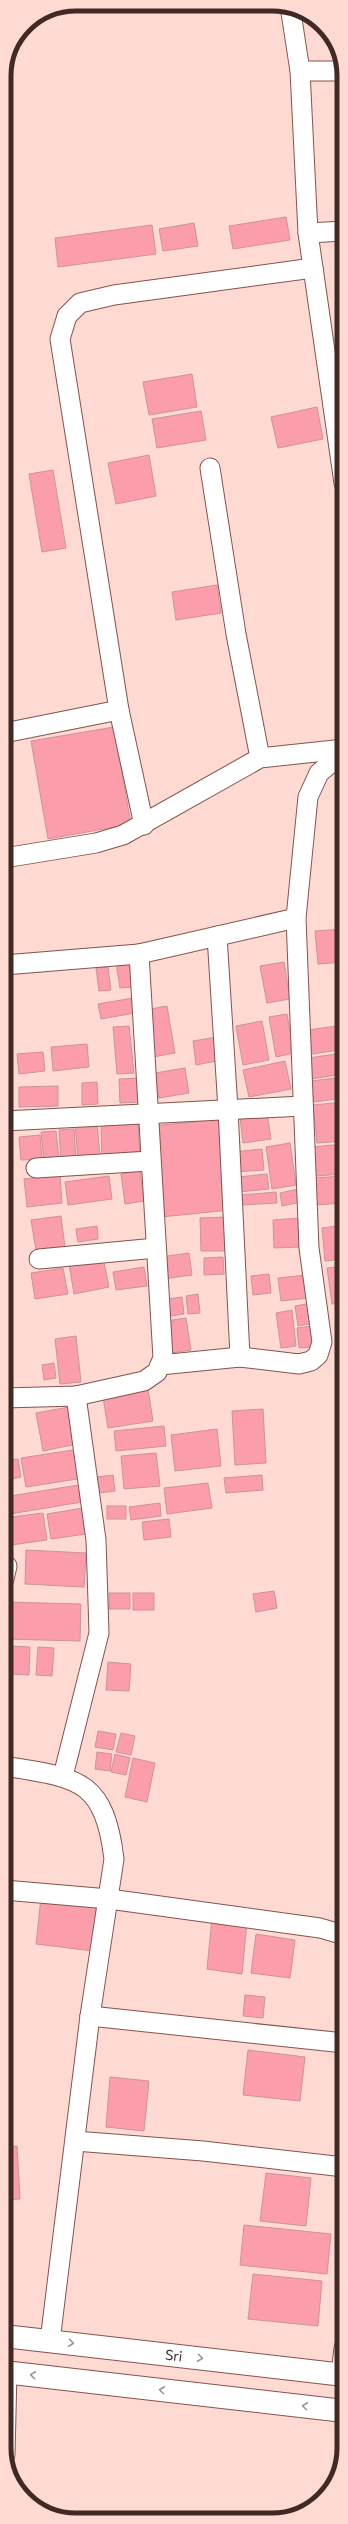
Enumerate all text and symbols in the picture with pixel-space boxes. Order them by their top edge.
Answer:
one-way arrow [68,2338,74,2347]
street label: Sri [164,2346,184,2364]
one-way arrow [197,2353,203,2362]
one-way arrow [30,2371,36,2380]
one-way arrow [159,2386,165,2395]
one-way arrow [302,2402,308,2411]

